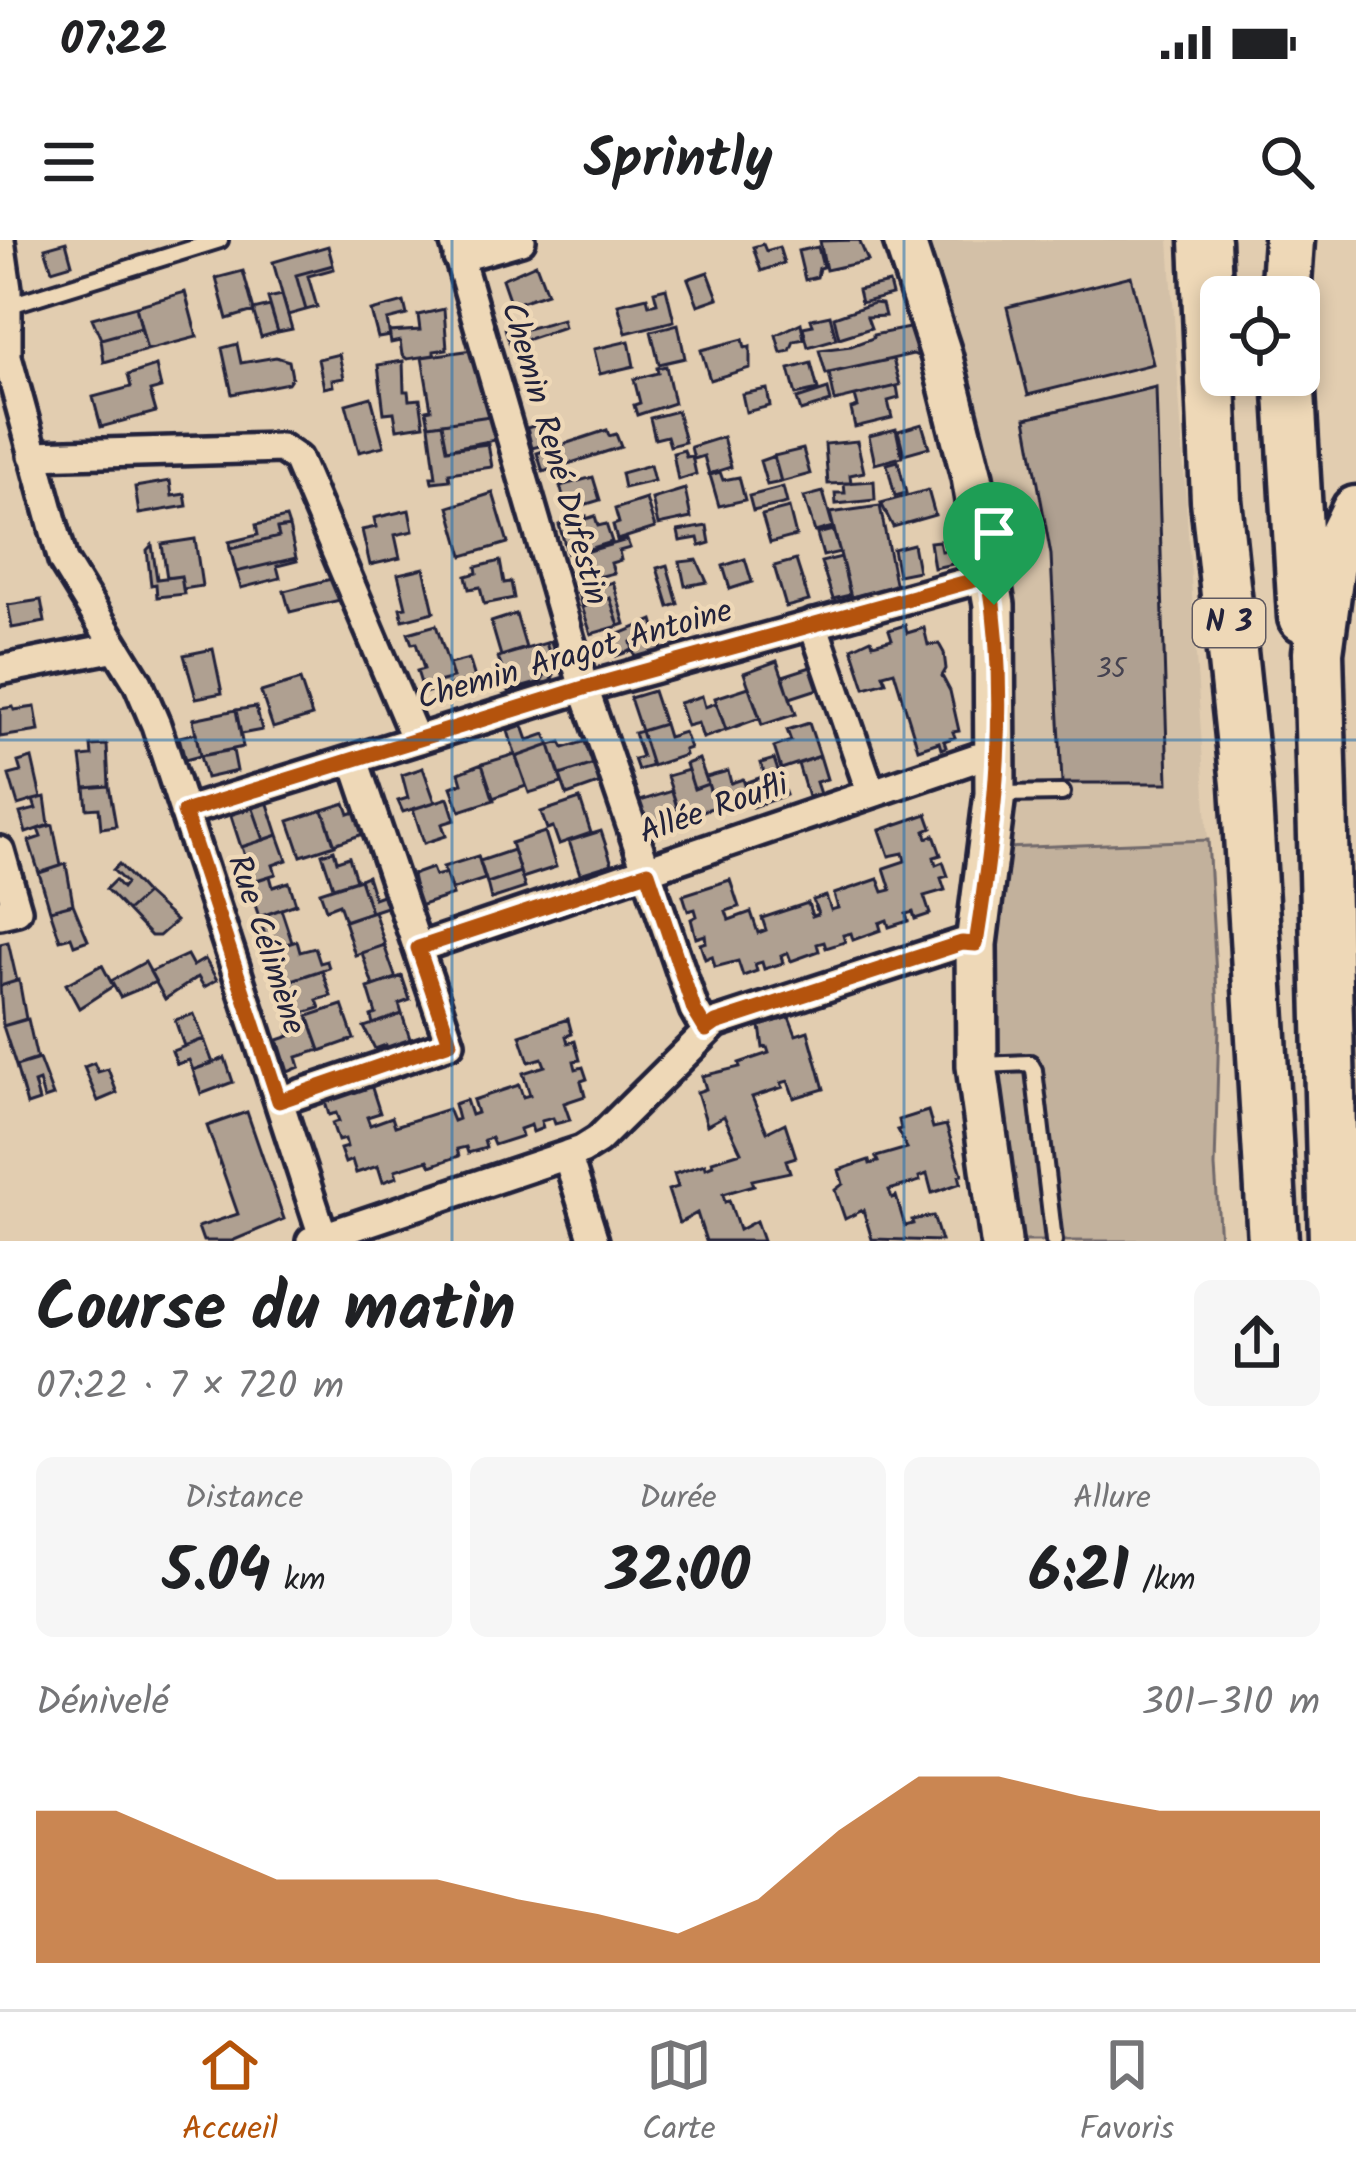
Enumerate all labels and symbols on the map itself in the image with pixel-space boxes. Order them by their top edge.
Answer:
street label: Chemin René Dufestin [484,296,622,612]
pin [943,482,1045,605]
street label: Chemin Aragot Antoine [411,586,739,726]
road number: N 3 [1193,599,1265,647]
house number: 35 [1096,648,1127,691]
street label: Allée Roufli [632,759,797,860]
street label: Rue Célimène [211,848,319,1042]

